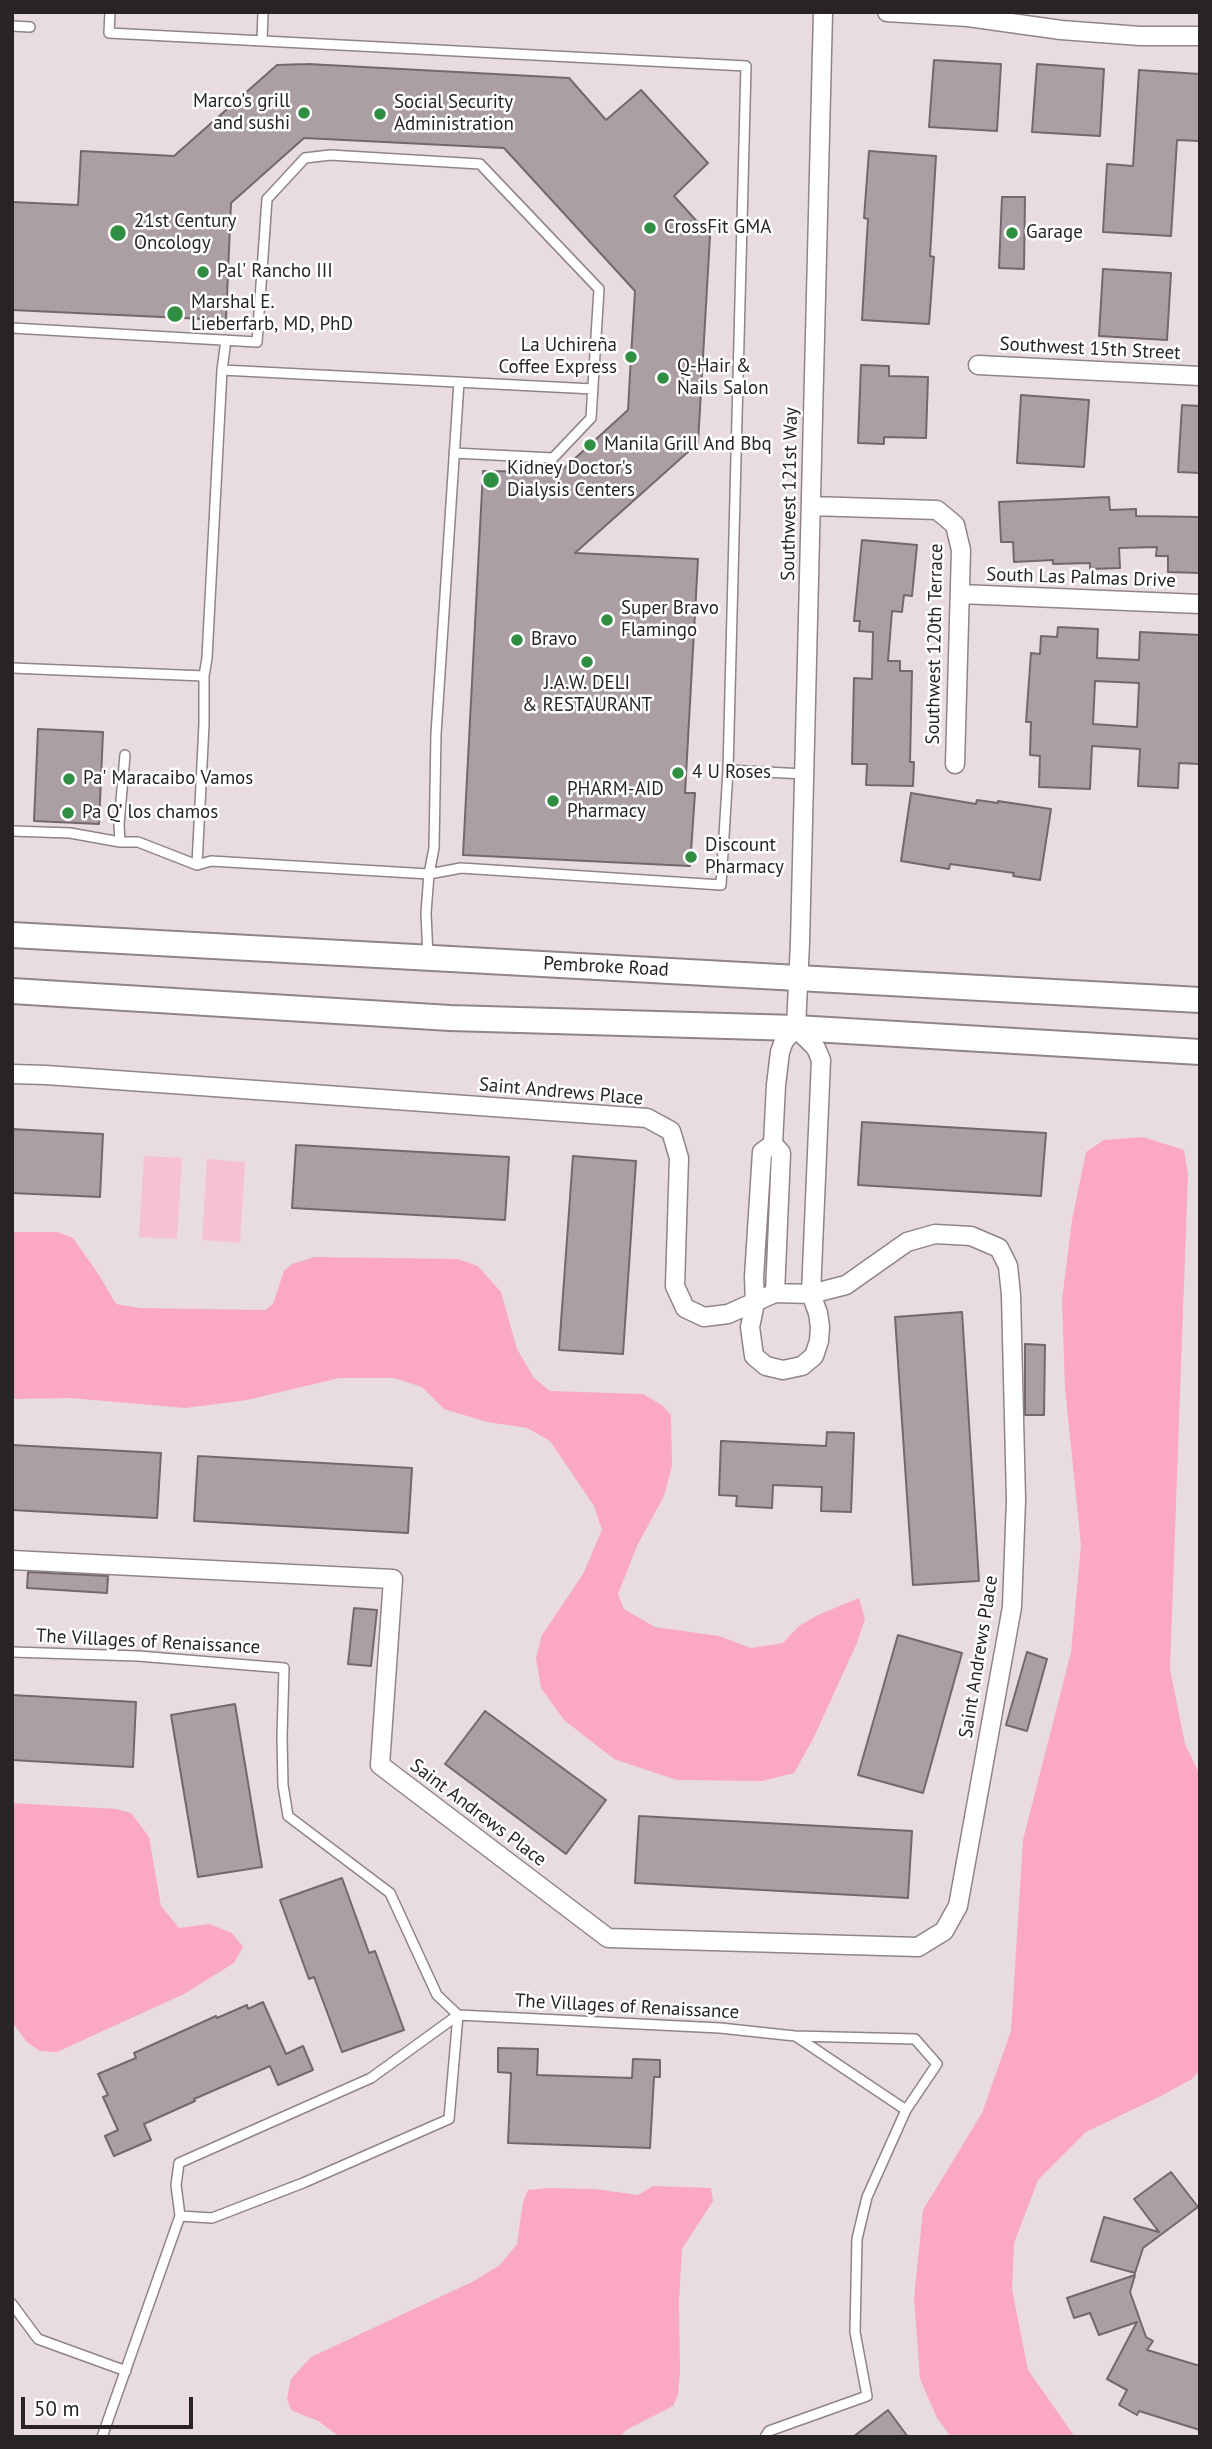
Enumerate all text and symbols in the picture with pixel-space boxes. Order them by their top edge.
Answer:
place label: Marco's grill and sushi [193,91,290,135]
place label: Social Security Administration [394,92,514,136]
marker: Marco's grill and sushi [296,105,312,121]
marker: Social Security Administration [372,106,388,122]
place label: 21st Century Oncology [134,211,236,255]
place label: CrossFit GMA [664,217,771,239]
marker: CrossFit GMA [642,220,658,236]
place label: Garage [1026,222,1083,244]
marker: 21st Century Oncology [108,223,128,243]
marker: Garage [1004,225,1020,241]
place label: Pal' Rancho III [217,261,333,283]
marker: Pal' Rancho III [195,264,211,280]
place label: Marshal E. Lieberfarb, MD, PhD [191,292,353,336]
marker: Marshal E. Lieberfarb, MD, PhD [165,304,185,324]
street label: Southwest 15th Street [999,333,1181,365]
place label: La Uchireña Coffee Express [498,335,617,379]
marker: La Uchireña Coffee Express [623,349,639,365]
place label: Q-Hair & Nails Salon [677,356,769,400]
marker: Q-Hair & Nails Salon [655,370,671,386]
street label: Southwest 121st Way [777,407,803,581]
place label: Manila Grill And Bbq [604,434,772,456]
marker: Manila Grill And Bbq [582,437,598,453]
place label: Kidney Doctor's Dialysis Centers [507,458,635,502]
marker: Kidney Doctor's Dialysis Centers [481,470,501,490]
street label: Southwest 120th Terrace [922,543,948,745]
street label: South Las Palmas Drive [986,563,1176,593]
place label: Super Bravo Flamingo [621,598,719,642]
marker: Super Bravo Flamingo [599,612,615,628]
place label: Bravo [531,629,577,651]
marker: Bravo [509,632,525,648]
marker: J.A.W. DELI & RESTAURANT [579,654,595,670]
place label: J.A.W. DELI & RESTAURANT [522,673,652,717]
place label: 4 U Roses [692,762,771,784]
marker: 4 U Roses [670,765,686,781]
place label: Pa' Maracaibo Vamos [83,768,253,790]
marker: Pa' Maracaibo Vamos [61,771,77,787]
place label: PHARM-AID Pharmacy [567,779,664,823]
marker: PHARM-AID Pharmacy [545,793,561,809]
place label: Pa Q’ los chamos [82,802,218,824]
marker: Pa Q’ los chamos [60,805,76,821]
place label: Discount Pharmacy [705,835,784,879]
marker: Discount Pharmacy [683,849,699,865]
street label: Pembroke Road [543,952,669,982]
street label: Saint Andrews Place [478,1073,644,1111]
street label: Saint Andrews Place [955,1574,1003,1740]
street label: The Villages of Renaissance [35,1625,261,1659]
street label: Saint Andrews Place [405,1754,551,1872]
street label: The Villages of Renaissance [514,1990,740,2024]
scale bar [24,2382,196,2426]
text: 50 m [34,2395,80,2422]

